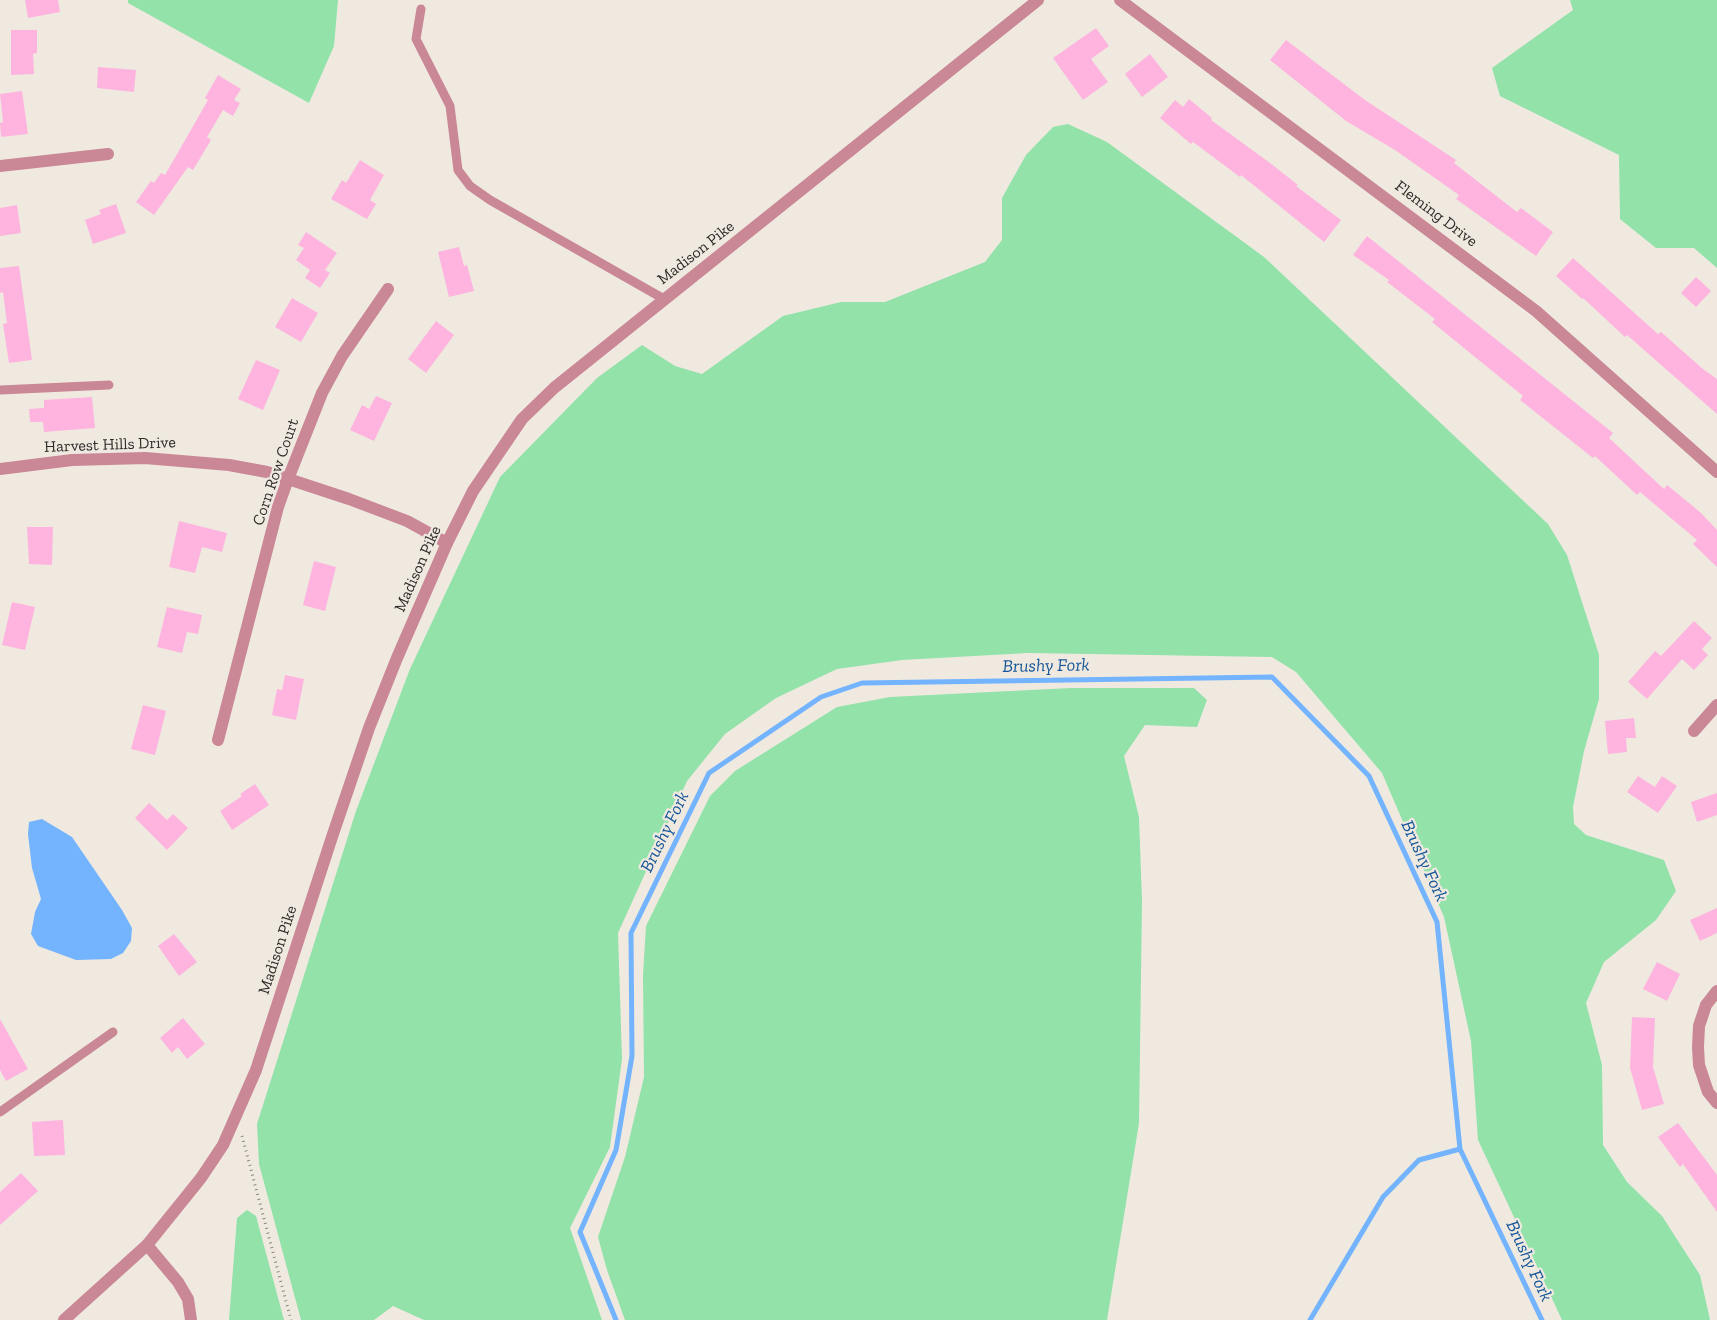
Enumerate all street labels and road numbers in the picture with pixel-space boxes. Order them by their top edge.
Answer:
street label: Fleming Drive [1391,177,1481,251]
street label: Madison Pike [654,217,738,289]
street label: Corn Row Court [249,416,303,528]
street label: Harvest Hills Drive [44,433,176,457]
street label: Madison Pike [390,523,446,615]
street label: Madison Pike [255,903,301,997]

